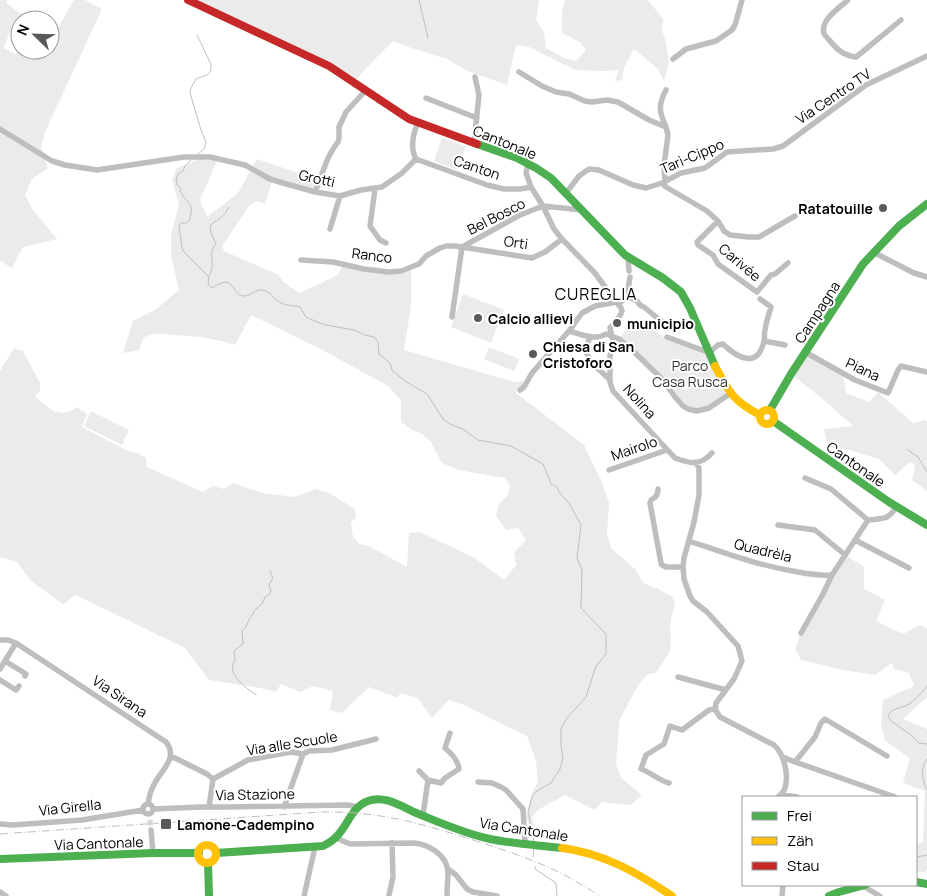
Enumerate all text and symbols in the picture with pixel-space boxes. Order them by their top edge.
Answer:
north arrow [10,10,60,60]
text: N [12,21,33,38]
street label: Via Centro TV [792,64,875,128]
street label: Cantonale [470,121,540,163]
street label: Tarì-Cippo [657,134,727,178]
street label: Canton [451,150,503,184]
street label: Grotti [297,165,337,191]
street label: Bel Bosco [464,193,528,239]
place label: Ratatouille [798,199,873,218]
marker: Ratatouille [877,202,889,214]
street label: Orti [503,231,529,253]
street label: Carivée [715,239,765,285]
street label: Ranco [351,243,393,267]
street label: Campagna [790,277,844,347]
district label: CUREGLIA [555,283,637,305]
place label: Calcio allievi [488,309,573,328]
marker: Calcio allievi [472,312,484,324]
place label: municipio [627,314,694,333]
marker: municipio [611,317,623,329]
place label: Chiesa di San Cristoforo [543,337,634,372]
marker: Chiesa di San Cristoforo [527,348,539,360]
street label: Piana [843,353,883,385]
park label: Parco Casa Rusca [652,356,728,391]
street label: Nolina [619,380,661,422]
street label: Mairolo [608,431,660,465]
street label: Cantonale [823,437,889,491]
street label: Quadrèla [732,534,794,566]
street label: Via Sirana [89,671,151,721]
street label: Via alle Scuole [245,726,339,760]
street label: Via Stazione [215,784,295,804]
street label: Via Girella [38,794,102,820]
legend [742,796,917,886]
text: Frei [787,805,812,826]
street label: Via Cantonale [478,813,570,845]
place label: Lamone-Cadempino [177,815,315,834]
marker: Lamone-Cadempino [159,817,173,831]
text: Zäh [787,830,814,851]
street label: Via Cantonale [54,832,144,854]
text: Stau [787,855,820,876]

